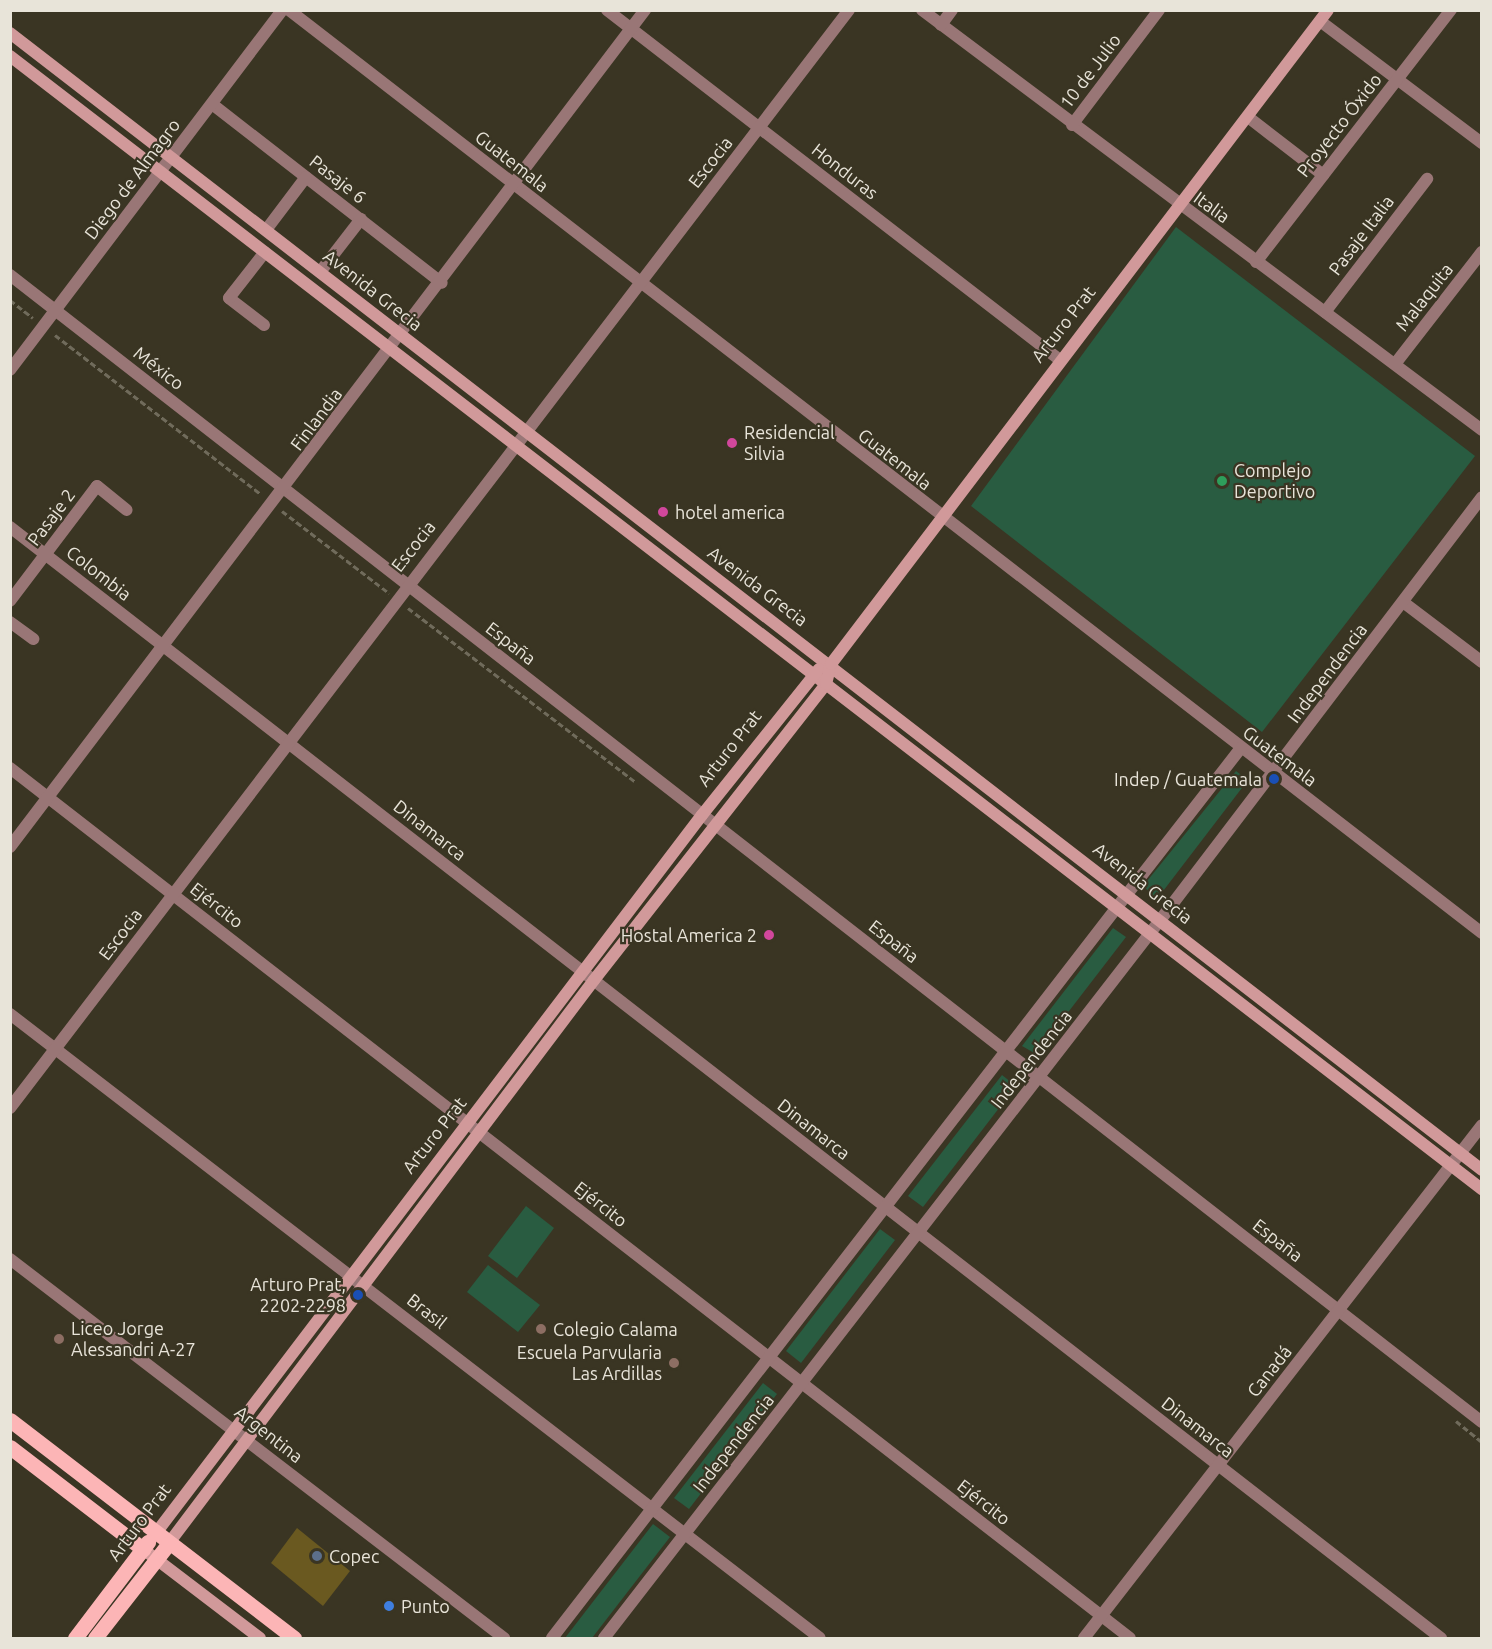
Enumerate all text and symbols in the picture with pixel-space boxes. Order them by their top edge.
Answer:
street label: 10 de Julio [1055,29,1125,113]
street label: Proyecto Óxido [1292,69,1386,181]
street label: Diego de Almagro [80,114,184,244]
street label: Guatemala [471,126,553,196]
street label: Escocia [683,132,737,192]
street label: Honduras [808,138,882,204]
street label: Pasaje 6 [306,150,370,208]
street label: Italia [1190,187,1234,227]
street label: Pasaje Italia [1324,191,1398,279]
street label: Avenida Grecia [319,245,427,335]
street label: Malaquita [1391,259,1457,335]
street label: Arturo Prat [1026,281,1100,367]
street label: México [130,342,188,394]
street label: Finlandia [286,384,346,454]
place label: Residencial Silvia [744,422,835,464]
street label: Guatemala [854,424,936,494]
marker: Residencial Silvia [725,436,739,450]
place label: Complejo Deportivo [1234,460,1315,502]
marker: Complejo Deportivo [1215,474,1229,488]
street label: Pasaje 2 [23,484,79,550]
place label: hotel america [675,501,785,523]
marker: hotel america [656,505,670,519]
street label: Escocia [386,516,440,576]
street label: Colombia [62,541,136,605]
street label: Avenida Grecia [704,541,812,631]
street label: España [482,617,540,669]
street label: Independencia [1283,619,1371,727]
street label: Arturo Prat [692,705,766,791]
street label: Guatemala [1239,721,1321,791]
place label: Indep / Guatemala [1114,768,1262,790]
marker: Indep / Guatemala [1267,772,1281,786]
street label: Dinamarca [390,795,470,865]
street label: Avenida Grecia [1089,838,1197,928]
street label: Ejército [186,878,248,932]
street label: Escocia [94,904,146,964]
street label: España [865,915,923,967]
place label: Hostal America 2 [621,924,757,946]
marker: Hostal America 2 [762,928,776,942]
street label: Independencia [986,1006,1076,1112]
street label: Arturo Prat [397,1092,471,1178]
street label: Dinamarca [774,1094,854,1164]
street label: Ejército [570,1177,632,1231]
street label: España [1249,1214,1307,1266]
place label: Arturo Prat, 2202-2298 [250,1274,346,1316]
marker: Arturo Prat, 2202-2298 [351,1288,365,1302]
street label: Brasil [403,1289,451,1333]
place label: Liceo Jorge Alessandri A-27 [71,1318,196,1360]
place label: Colegio Calama [553,1318,678,1340]
marker: Colegio Calama [534,1322,548,1336]
marker: Liceo Jorge Alessandri A-27 [52,1332,66,1346]
street label: Canadá [1242,1341,1296,1401]
place label: Escuela Parvularia Las Ardillas [517,1342,662,1384]
marker: Escuela Parvularia Las Ardillas [667,1356,681,1370]
street label: Independencia [688,1390,778,1496]
street label: Dinamarca [1158,1392,1238,1462]
street label: Argentina [231,1401,307,1467]
street label: Ejército [953,1475,1015,1529]
street label: Arturo Prat [103,1479,175,1565]
place label: Copec [329,1545,379,1567]
marker: Copec [310,1549,324,1563]
place label: Punto [401,1595,450,1617]
marker: Punto [382,1599,396,1613]

